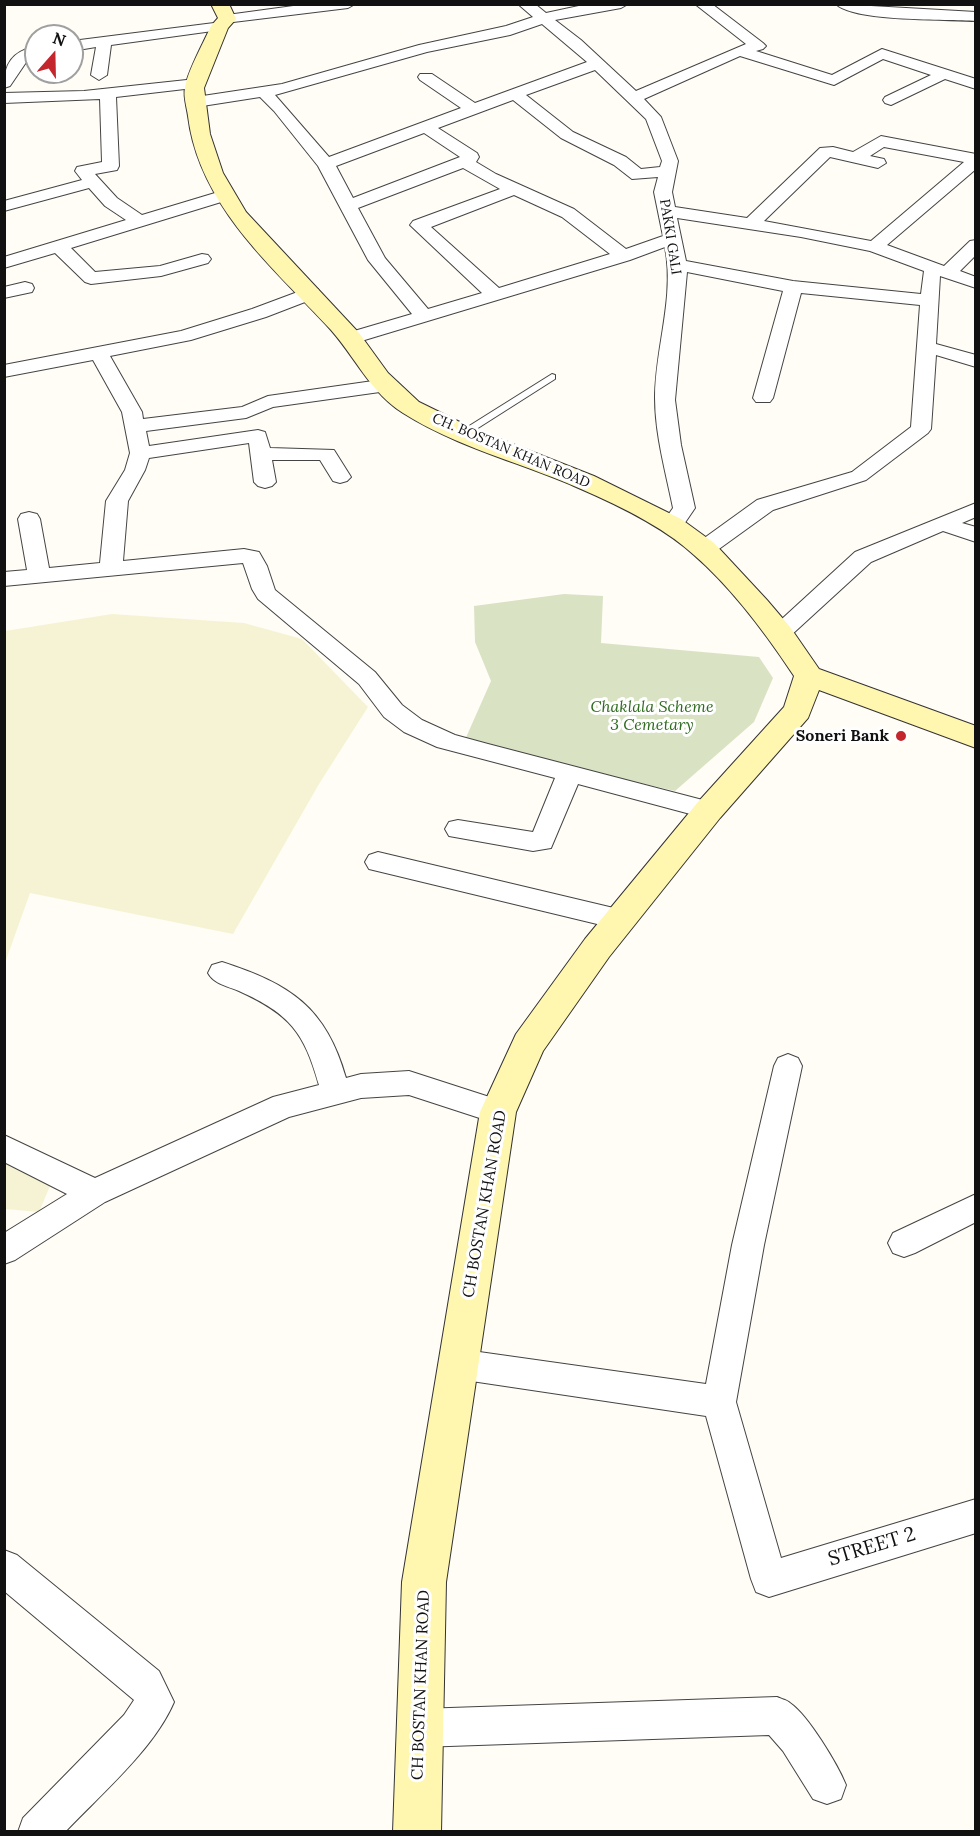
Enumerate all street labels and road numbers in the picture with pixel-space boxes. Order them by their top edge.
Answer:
street label: PAKKI GALI [656,198,684,276]
street label: CH. BOSTAN KHAN ROAD [430,410,592,492]
street label: CH BOSTAN KHAN ROAD [459,1109,511,1299]
street label: STREET 2 [825,1522,919,1572]
street label: CH BOSTAN KHAN ROAD [408,1590,434,1780]

